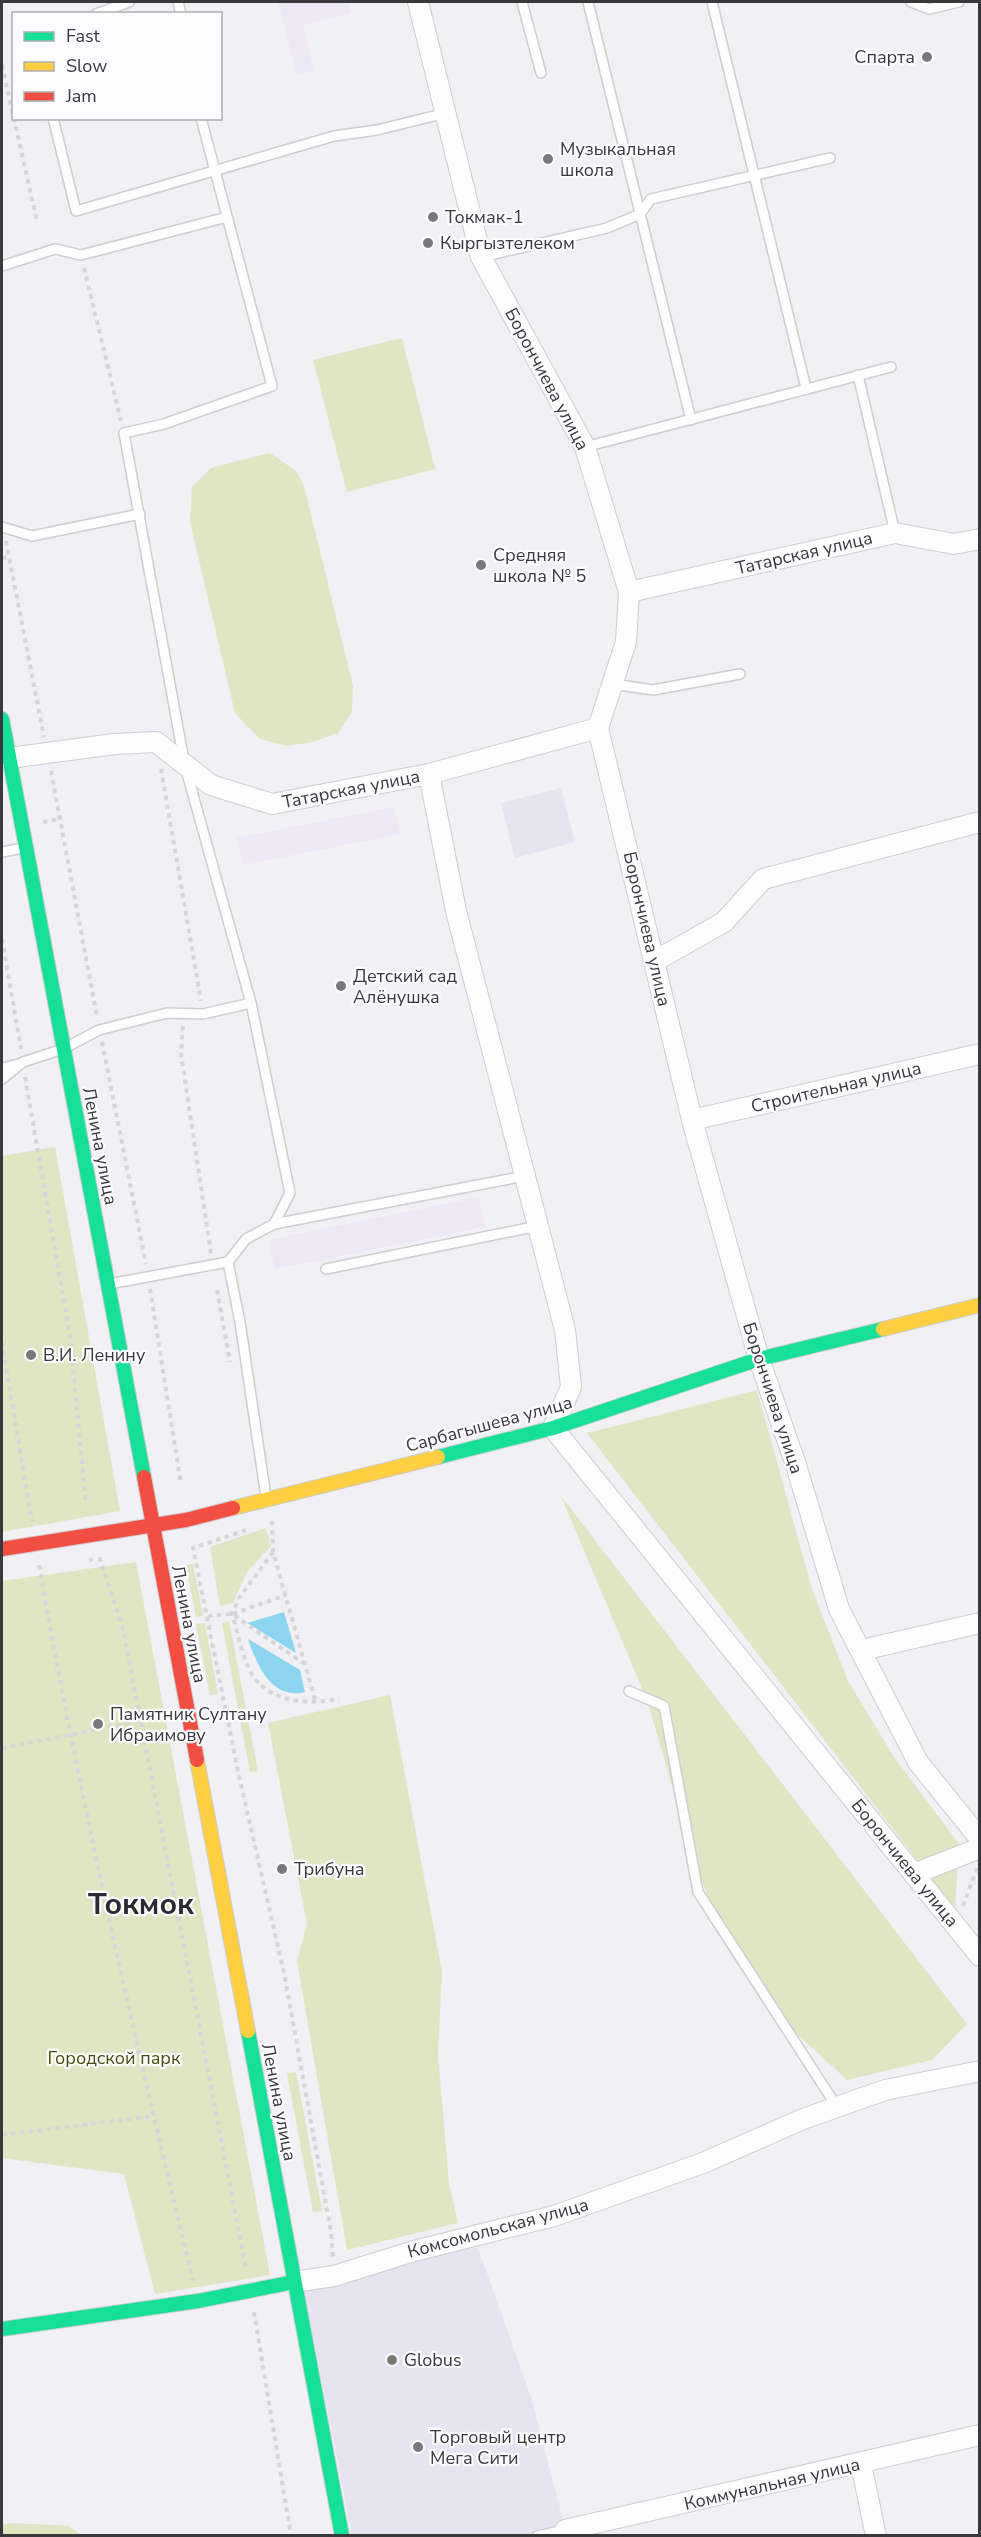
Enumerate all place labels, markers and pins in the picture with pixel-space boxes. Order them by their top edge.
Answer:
place label: Спарта [854,45,915,69]
marker: Спарта [920,50,934,64]
place label: Музыкальная школа [560,137,676,182]
marker: Музыкальная школа [541,152,555,166]
place label: Токмак-1 [445,205,524,229]
marker: Токмак-1 [426,210,440,224]
place label: Кыргызтелеком [440,231,575,255]
marker: Кыргызтелеком [421,236,435,250]
place label: Средняя школа № 5 [493,543,586,588]
marker: Средняя школа № 5 [474,558,488,572]
place label: Детский сад Алёнушка [353,964,458,1009]
marker: Детский сад Алёнушка [334,979,348,993]
place label: В.И. Ленину [43,1343,146,1367]
marker: В.И. Ленину [24,1348,38,1362]
place label: Памятник Султану Ибраимову [110,1702,267,1747]
marker: Памятник Султану Ибраимову [91,1717,105,1731]
place label: Трибуна [294,1857,364,1881]
marker: Трибуна [275,1862,289,1876]
place label: Globus [404,2348,462,2372]
marker: Globus [385,2353,399,2367]
place label: Торговый центр Мега Сити [430,2425,566,2470]
marker: Торговый центр Мега Сити [411,2440,425,2454]

